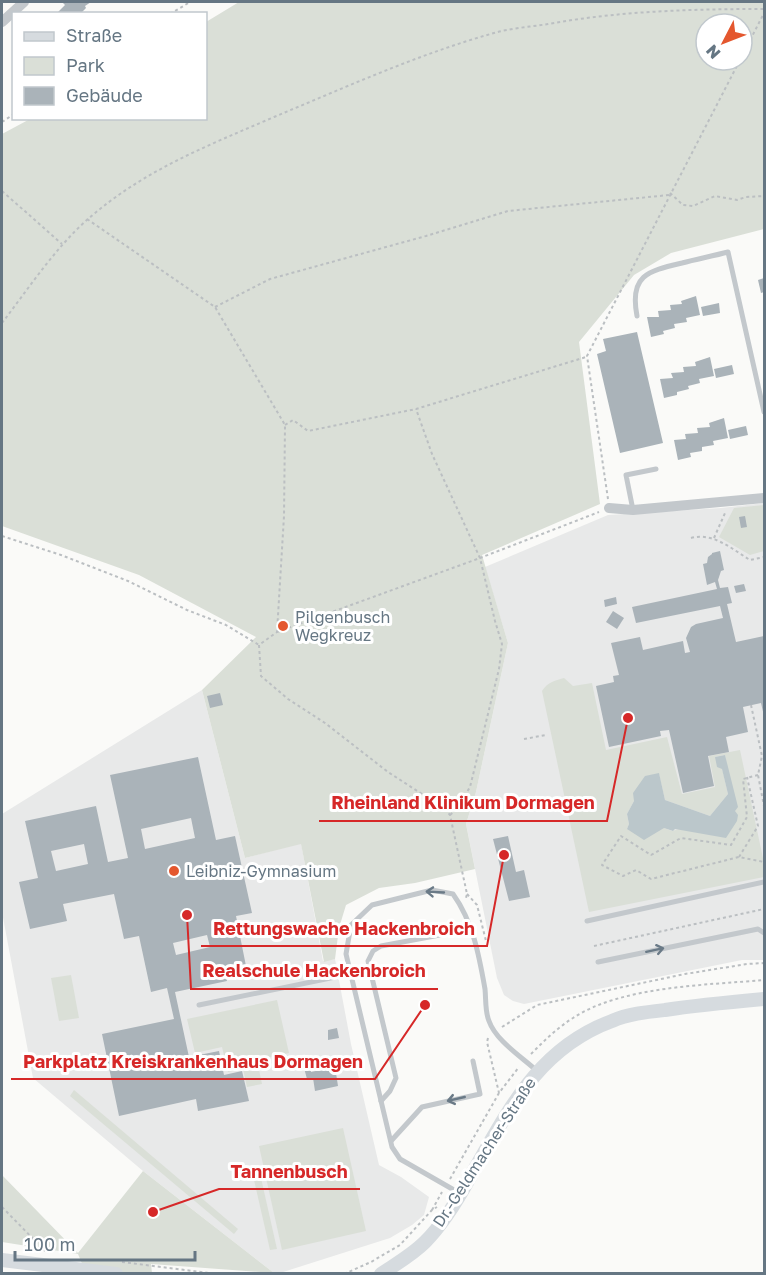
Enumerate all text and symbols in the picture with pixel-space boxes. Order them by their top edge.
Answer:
legend [12,12,207,120]
north arrow [694,12,754,72]
text: Straße [66,24,122,46]
text: N [701,41,724,63]
text: Park [66,54,105,76]
text: Gebäude [66,84,143,106]
place label: Pilgenbusch Wegkreuz [295,607,390,645]
marker: Pilgenbusch Wegkreuz [276,619,290,633]
callout: Rheinland Klinikum Dormagen [319,785,607,821]
text: Rheinland Klinikum Dormagen [331,791,595,813]
place label: Leibniz-Gymnasium [186,861,336,881]
marker: Leibniz-Gymnasium [167,864,181,878]
one-way arrow [426,886,446,897]
callout: Rettungswache Hackenbroich [201,910,487,946]
text: Rettungswache Hackenbroich [213,917,475,939]
one-way arrow [645,944,664,955]
callout: Realschule Hackenbroich [191,953,438,989]
text: Realschule Hackenbroich [202,959,426,981]
callout: Parkplatz Kreiskrankenhaus Dormagen [11,1043,375,1079]
text: Parkplatz Kreiskrankenhaus Dormagen [23,1050,363,1072]
street label: Dr.-Geldmacher-Straße [428,1074,540,1230]
one-way arrow [446,1094,465,1106]
callout: Tannenbusch [219,1153,360,1189]
text: Tannenbusch [230,1160,348,1182]
scale bar [15,1224,195,1262]
text: 100 m [24,1233,75,1255]

